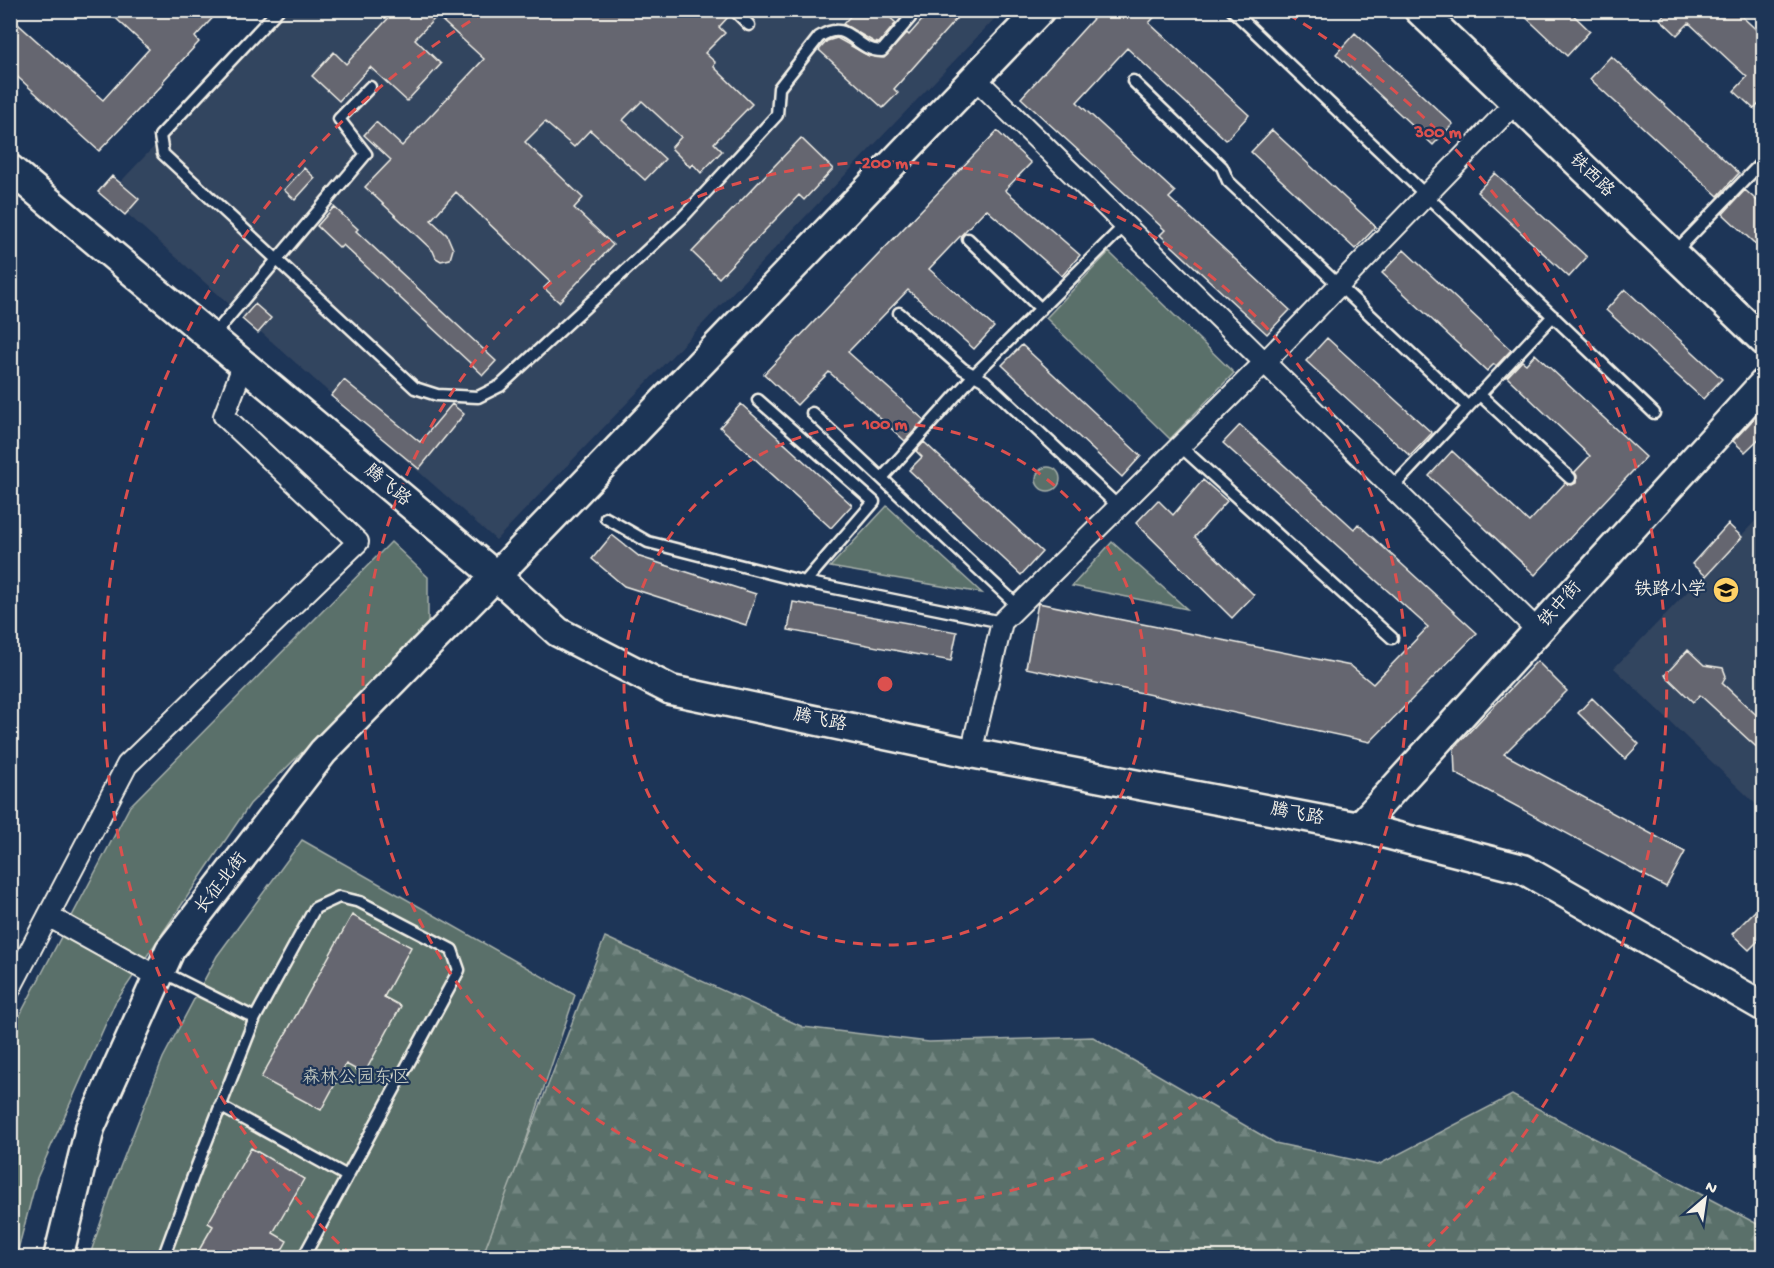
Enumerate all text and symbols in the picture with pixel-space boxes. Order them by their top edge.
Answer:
text: 300 m [1414,123,1462,144]
street label: 铁西路 [1564,149,1618,202]
text: 200 m [862,154,908,175]
text: 100 m [862,415,908,436]
street label: 腾飞路 [360,460,415,511]
school or university icon: 铁路小学 [1711,575,1741,605]
street label: 铁中街 [1534,577,1587,632]
place label: 铁路小学 [1634,579,1706,601]
centre of rings [875,674,895,694]
street label: 腾飞路 [791,704,849,737]
street label: 腾飞路 [1268,799,1326,830]
street label: 长征北街 [191,849,252,919]
park label: 森林公园东区 [302,1067,410,1089]
north arrow [1675,1169,1735,1229]
text: N [1701,1178,1720,1200]

